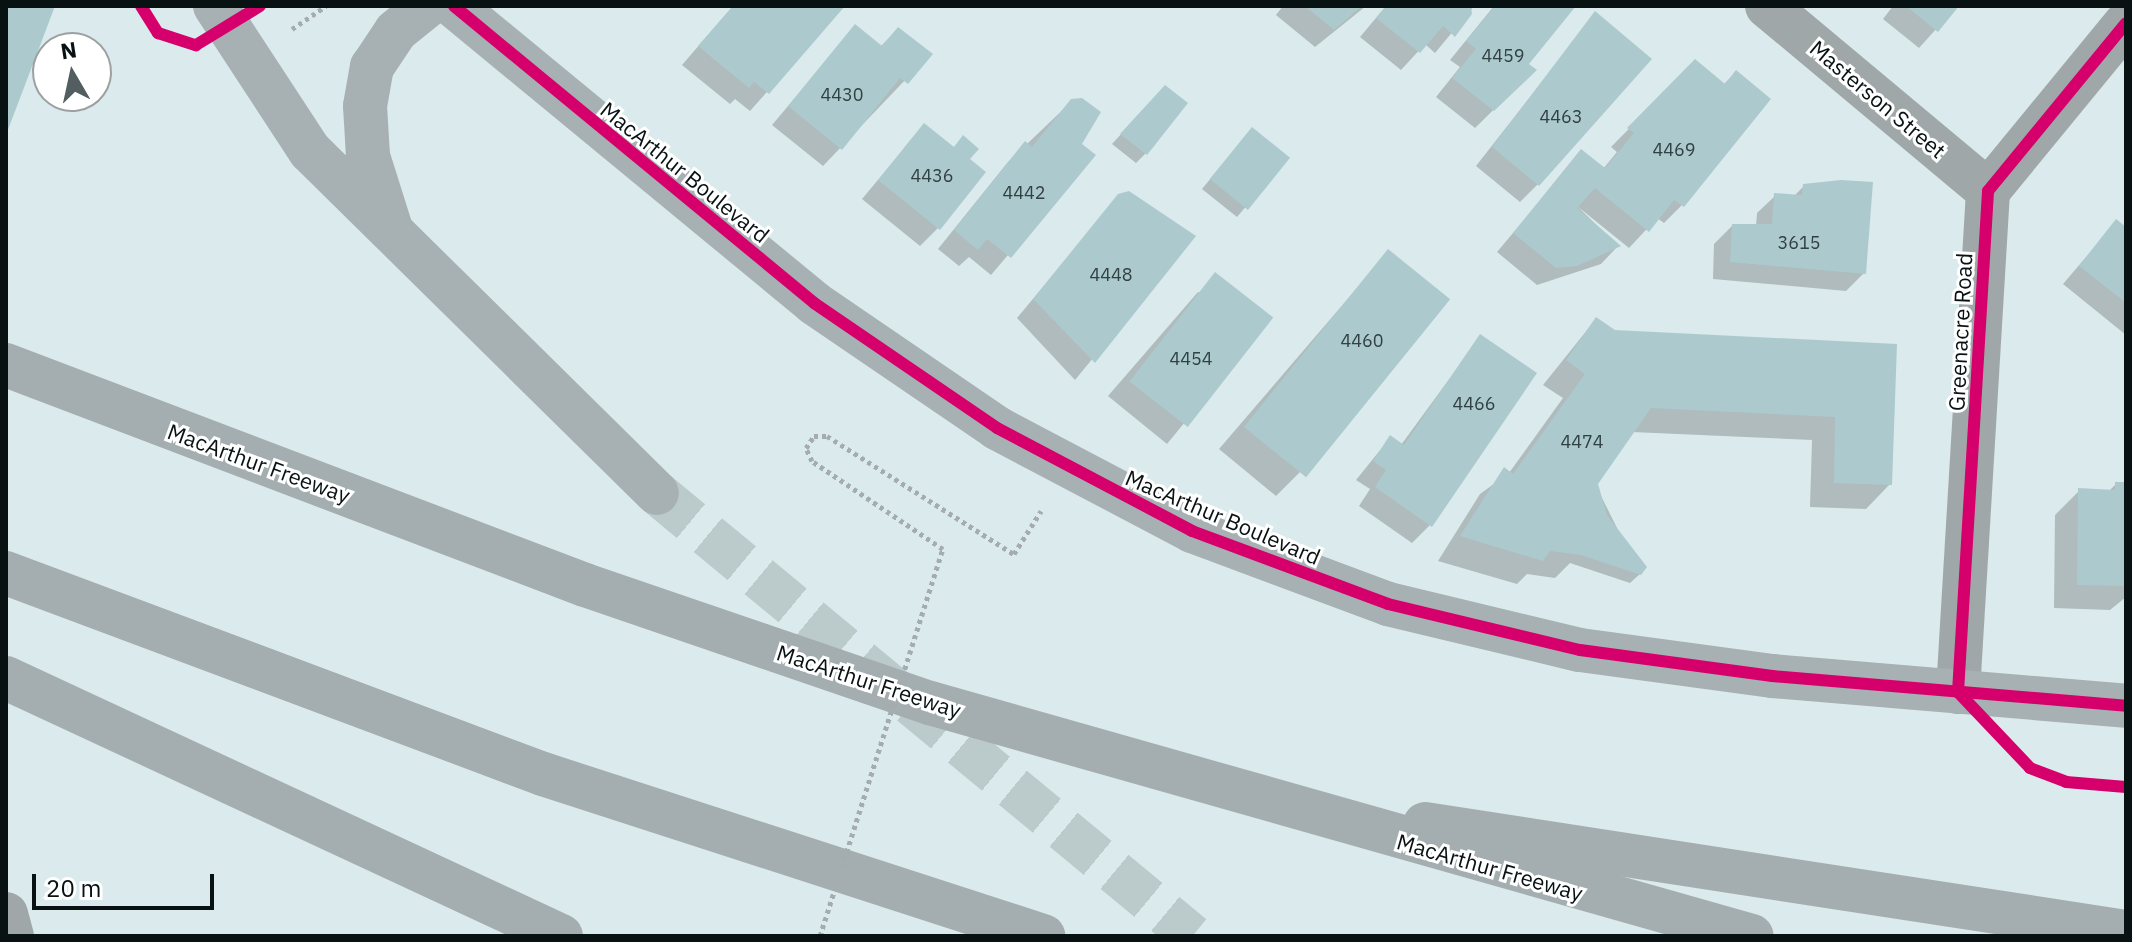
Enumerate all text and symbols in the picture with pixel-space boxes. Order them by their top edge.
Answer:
north arrow [32,32,112,112]
text: N [58,34,79,65]
street label: Masterson Street [1805,35,1951,163]
house number: 4459 [1481,45,1525,67]
house number: 4430 [820,84,864,106]
street label: MacArthur Boulevard [595,96,775,248]
house number: 4463 [1539,106,1583,128]
house number: 4469 [1652,139,1696,161]
house number: 4436 [910,165,954,187]
house number: 4442 [1002,182,1046,204]
house number: 3615 [1777,232,1821,254]
street label: Greenacre Road [1943,252,1977,412]
house number: 4448 [1089,264,1133,286]
house number: 4460 [1340,330,1384,352]
house number: 4454 [1169,348,1213,370]
house number: 4466 [1452,393,1496,415]
street label: MacArthur Freeway [164,418,354,508]
house number: 4474 [1560,431,1604,453]
street label: MacArthur Boulevard [1122,464,1324,570]
street label: MacArthur Freeway [773,639,965,723]
street label: MacArthur Freeway [1394,828,1586,906]
scale bar [36,858,218,908]
text: 20 m [46,872,101,904]

